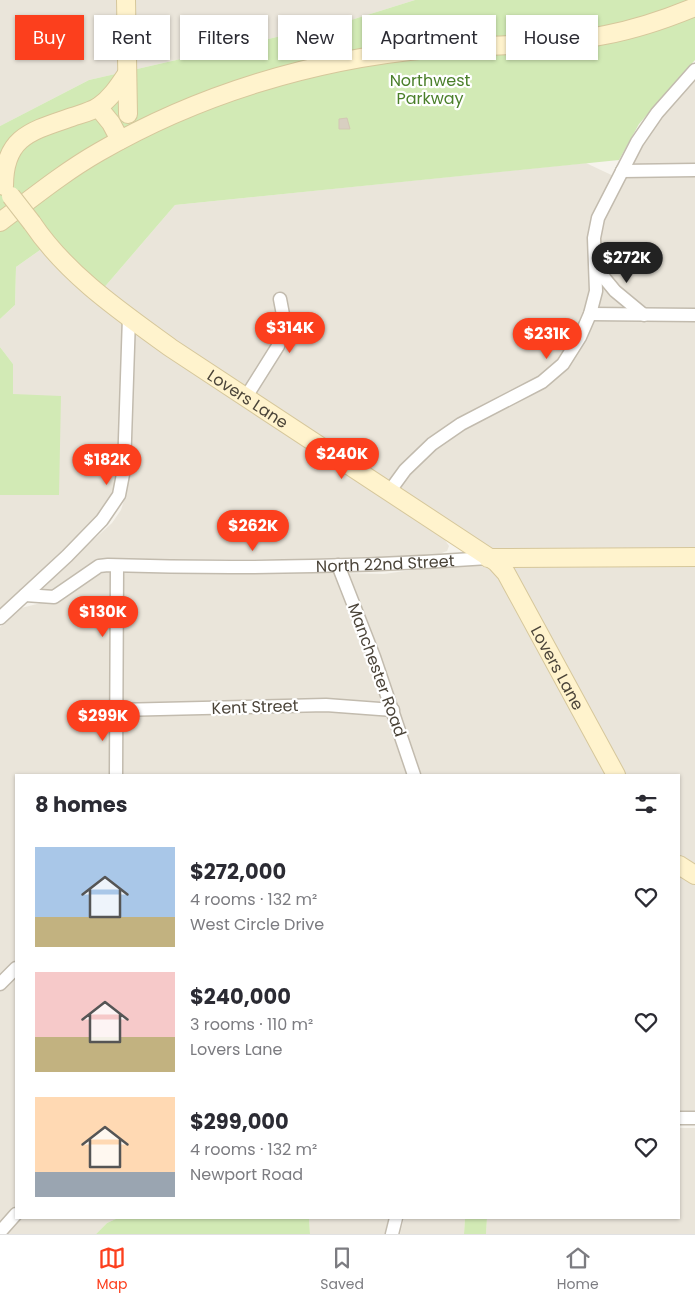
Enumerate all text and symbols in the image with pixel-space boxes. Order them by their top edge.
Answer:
chip: Buy [15,15,84,60]
chip: Rent [94,15,170,60]
chip: Filters [180,15,268,60]
chip: New [278,15,352,60]
chip: Apartment [362,15,496,60]
chip: House [506,15,598,60]
park label: Northwest Parkway [390,69,471,110]
pin: $272K [592,242,662,284]
text: $272K [603,246,651,269]
pin: $314K [255,312,325,354]
text: $314K [266,316,314,339]
pin: $231K [512,318,582,360]
text: $231K [524,322,570,345]
street label: Lovers Lane [203,364,293,434]
pin: $240K [307,438,377,480]
text: $240K [316,442,368,465]
pin: $182K [72,444,142,486]
text: $182K [83,448,131,471]
pin: $262K [218,510,288,552]
text: $262K [228,514,278,537]
street label: North 22nd Street [316,549,455,578]
pin: $130K [68,596,138,638]
text: $130K [79,600,127,623]
street label: Manchester Road [342,600,412,740]
street label: Lovers Lane [525,622,590,714]
street label: Kent Street [211,694,299,720]
pin: $299K [68,700,138,742]
text: $299K [78,704,128,727]
text: 8 homes [35,790,127,819]
icon: filters [632,790,660,818]
text: $272,000 [190,857,286,886]
icon: home [75,867,135,927]
icon: heart [632,883,660,911]
text: 4 rooms · 132 m² [190,888,317,911]
text: West Circle Drive [190,913,324,936]
text: $240,000 [190,982,291,1011]
icon: home [75,992,135,1052]
icon: heart [632,1008,660,1036]
text: 3 rooms · 110 m² [190,1013,313,1036]
text: Lovers Lane [190,1038,283,1061]
text: $299,000 [190,1107,289,1136]
icon: home [75,1117,135,1177]
icon: heart [632,1133,660,1161]
text: 4 rooms · 132 m² [190,1138,317,1161]
text: Newport Road [190,1163,303,1186]
tab: Map [96,1244,127,1295]
tab: Saved [320,1244,364,1295]
tab: Home [557,1244,599,1295]

